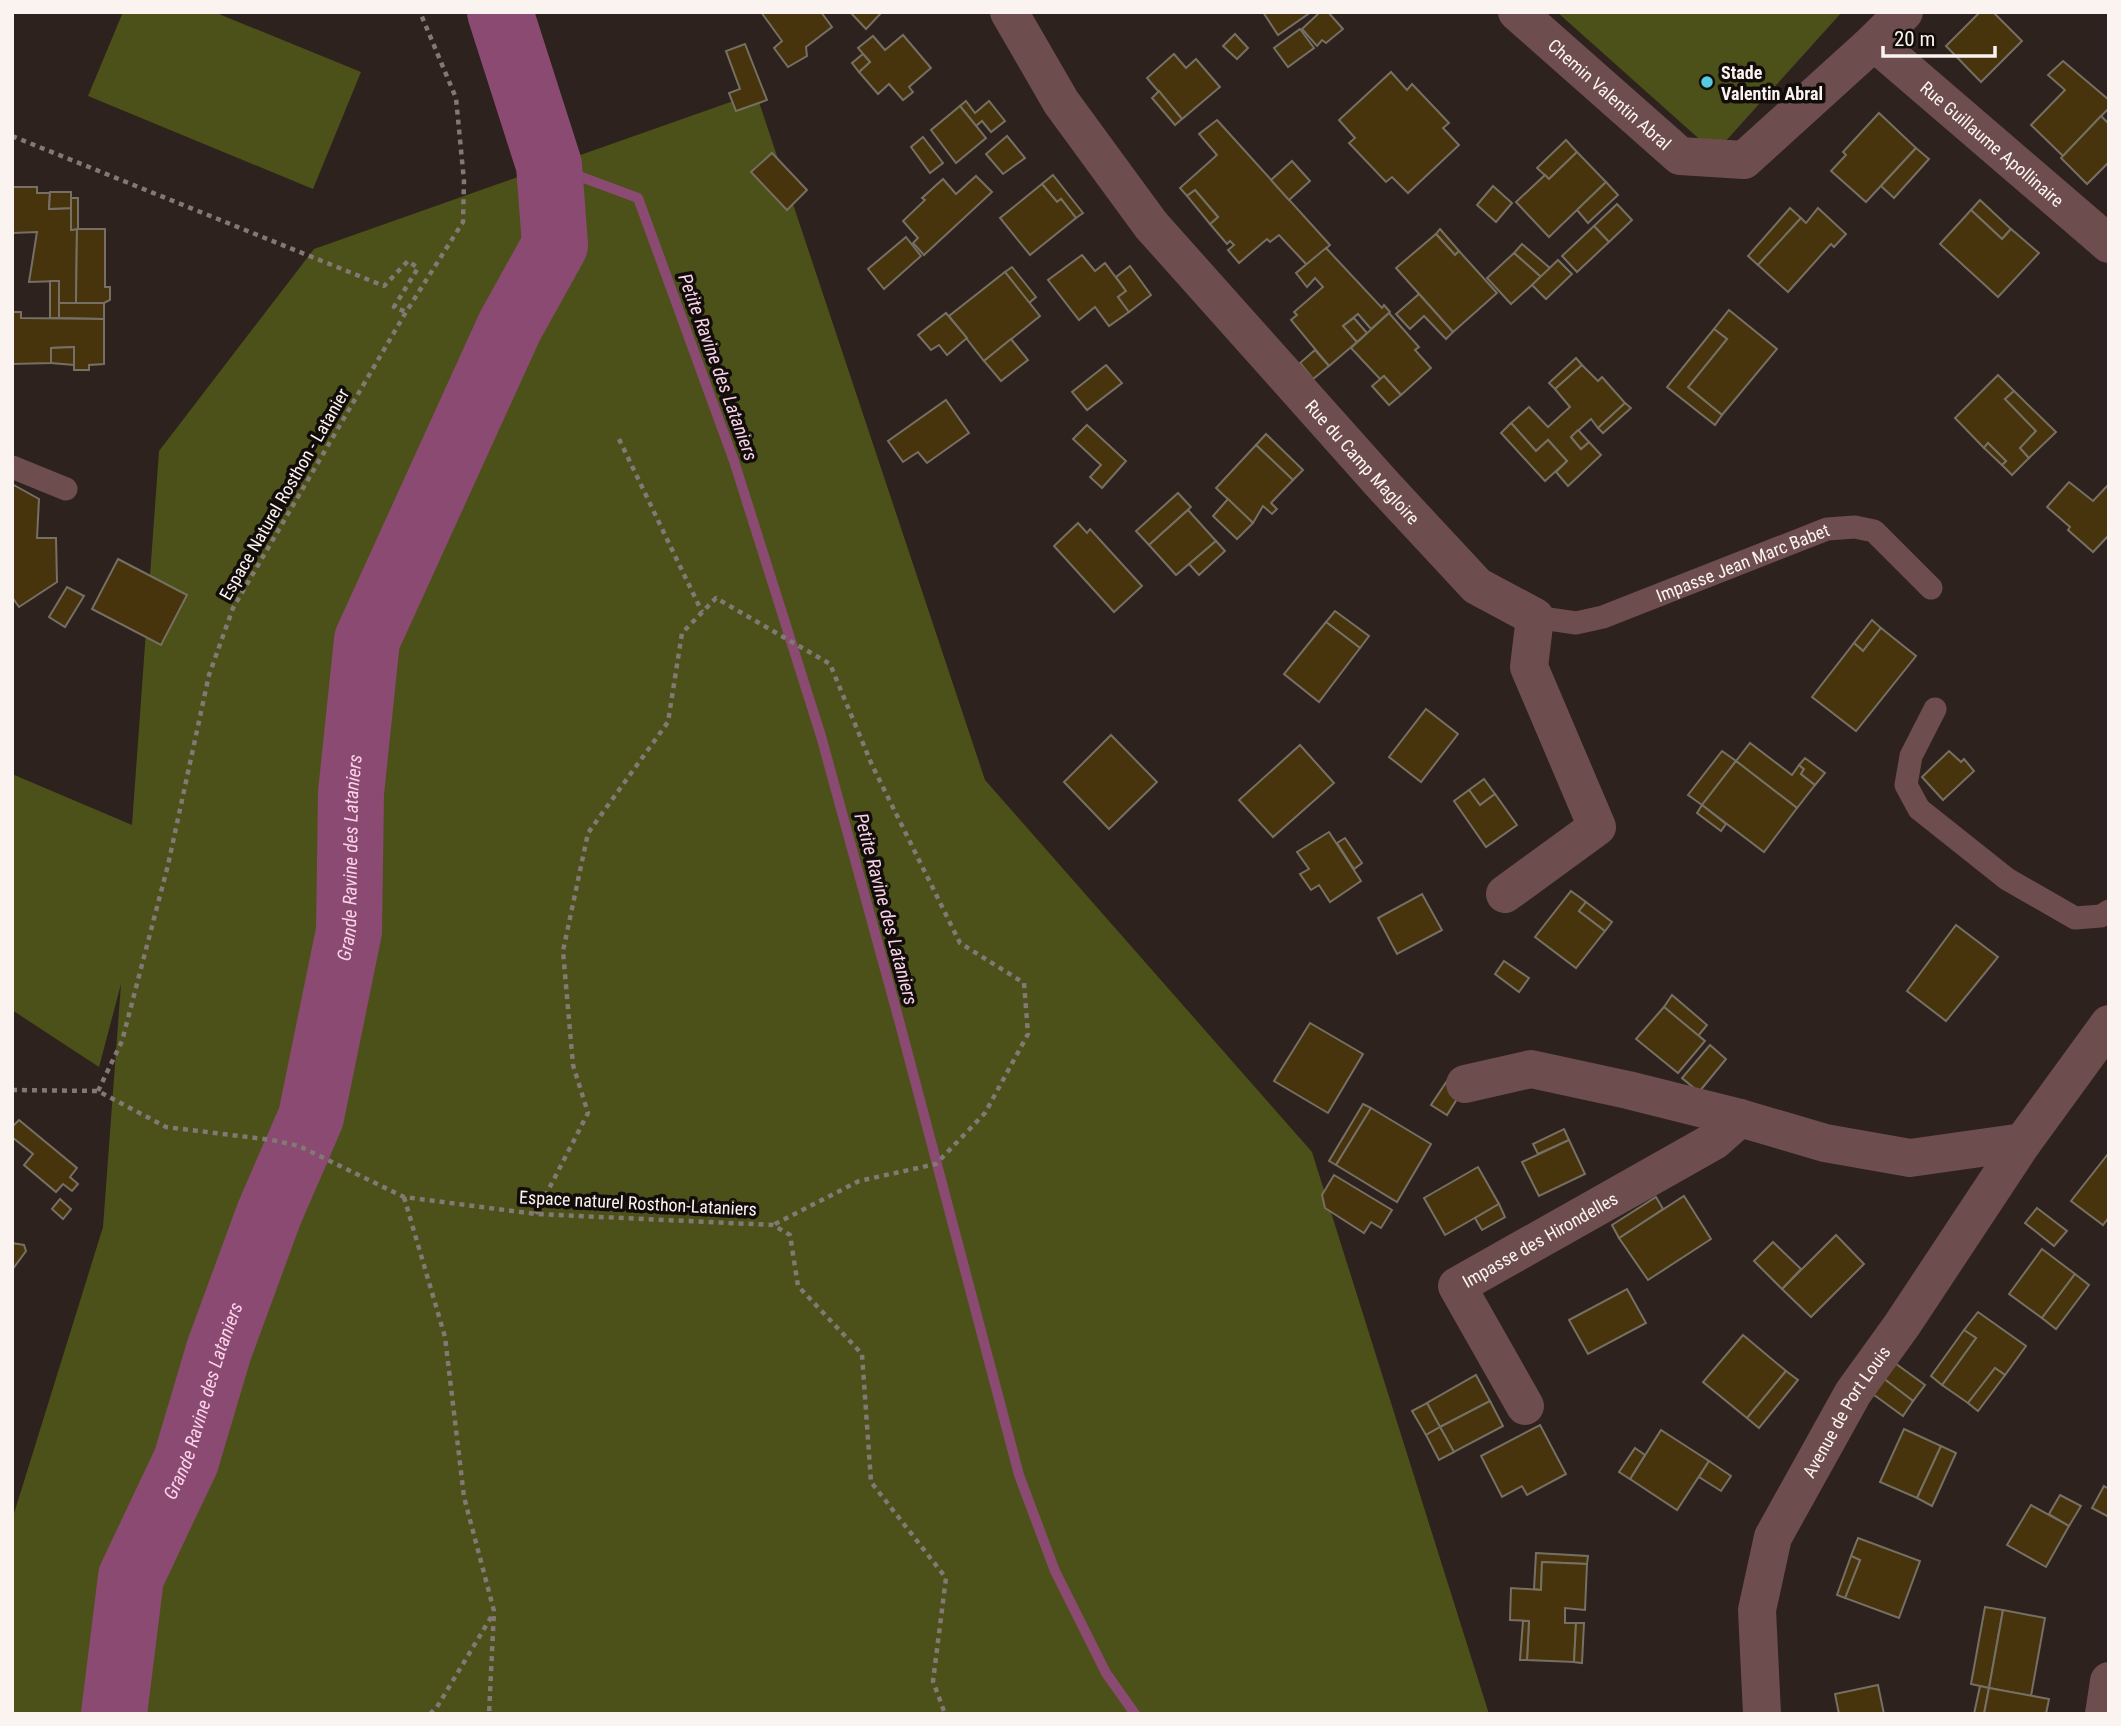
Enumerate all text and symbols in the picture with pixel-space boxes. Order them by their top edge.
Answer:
scale bar [1883,14,1995,58]
text: 20 m [1894,27,1935,51]
street label: Chemin Valentin Abral [1544,34,1676,154]
place label: Stade Valentin Abral [1721,62,1823,104]
marker: Stade Valentin Abral [1699,74,1715,90]
street label: Rue Guillaume Apollinaire [1916,76,2068,211]
water label: Petite Ravine des Lataniers [673,270,763,464]
street label: Espace Naturel Rosthon - Latanier [215,384,353,603]
street label: Rue du Camp Magloire [1301,395,1424,528]
street label: Impasse Jean Marc Babet [1653,519,1832,606]
water label: Grande Ravine des Lataniers [332,753,366,963]
water label: Petite Ravine des Lataniers [849,811,923,1007]
street label: Espace naturel Rosthon-Lataniers [519,1186,757,1220]
street label: Impasse des Hirondelles [1458,1187,1621,1291]
water label: Grande Ravine des Lataniers [158,1299,247,1503]
street label: Avenue de Port Louis [1798,1342,1894,1481]

